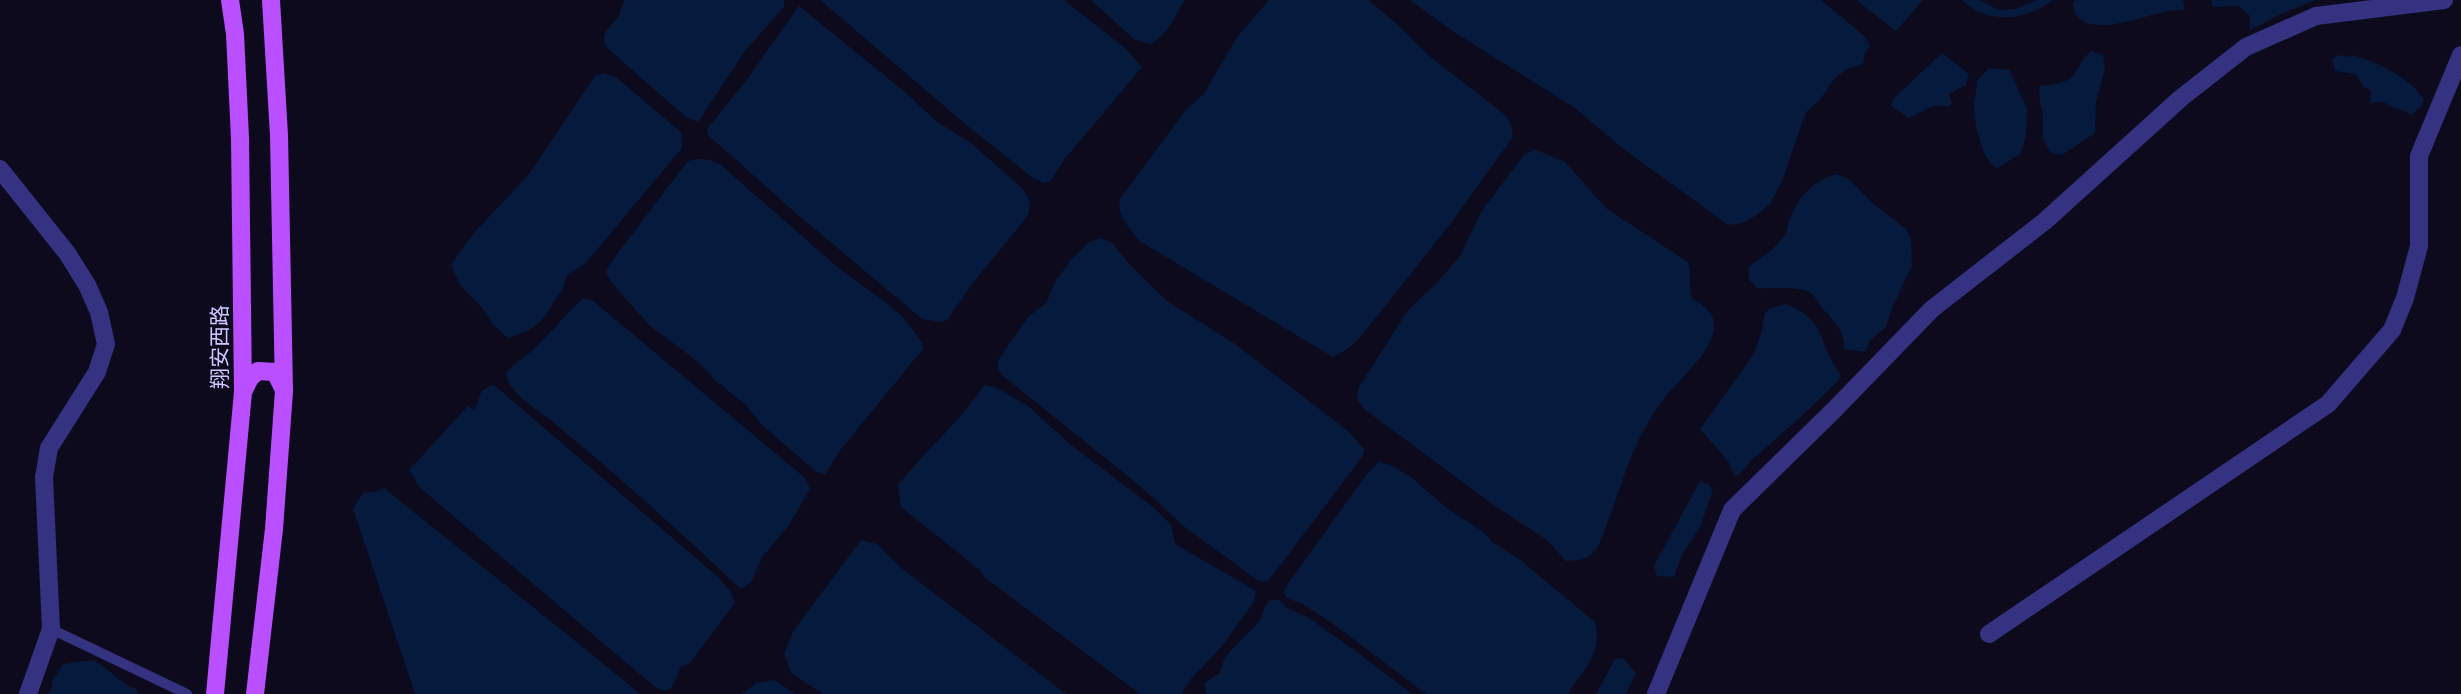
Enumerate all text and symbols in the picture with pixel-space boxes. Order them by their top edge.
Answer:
street label: 翔安西路 [207,305,233,389]

